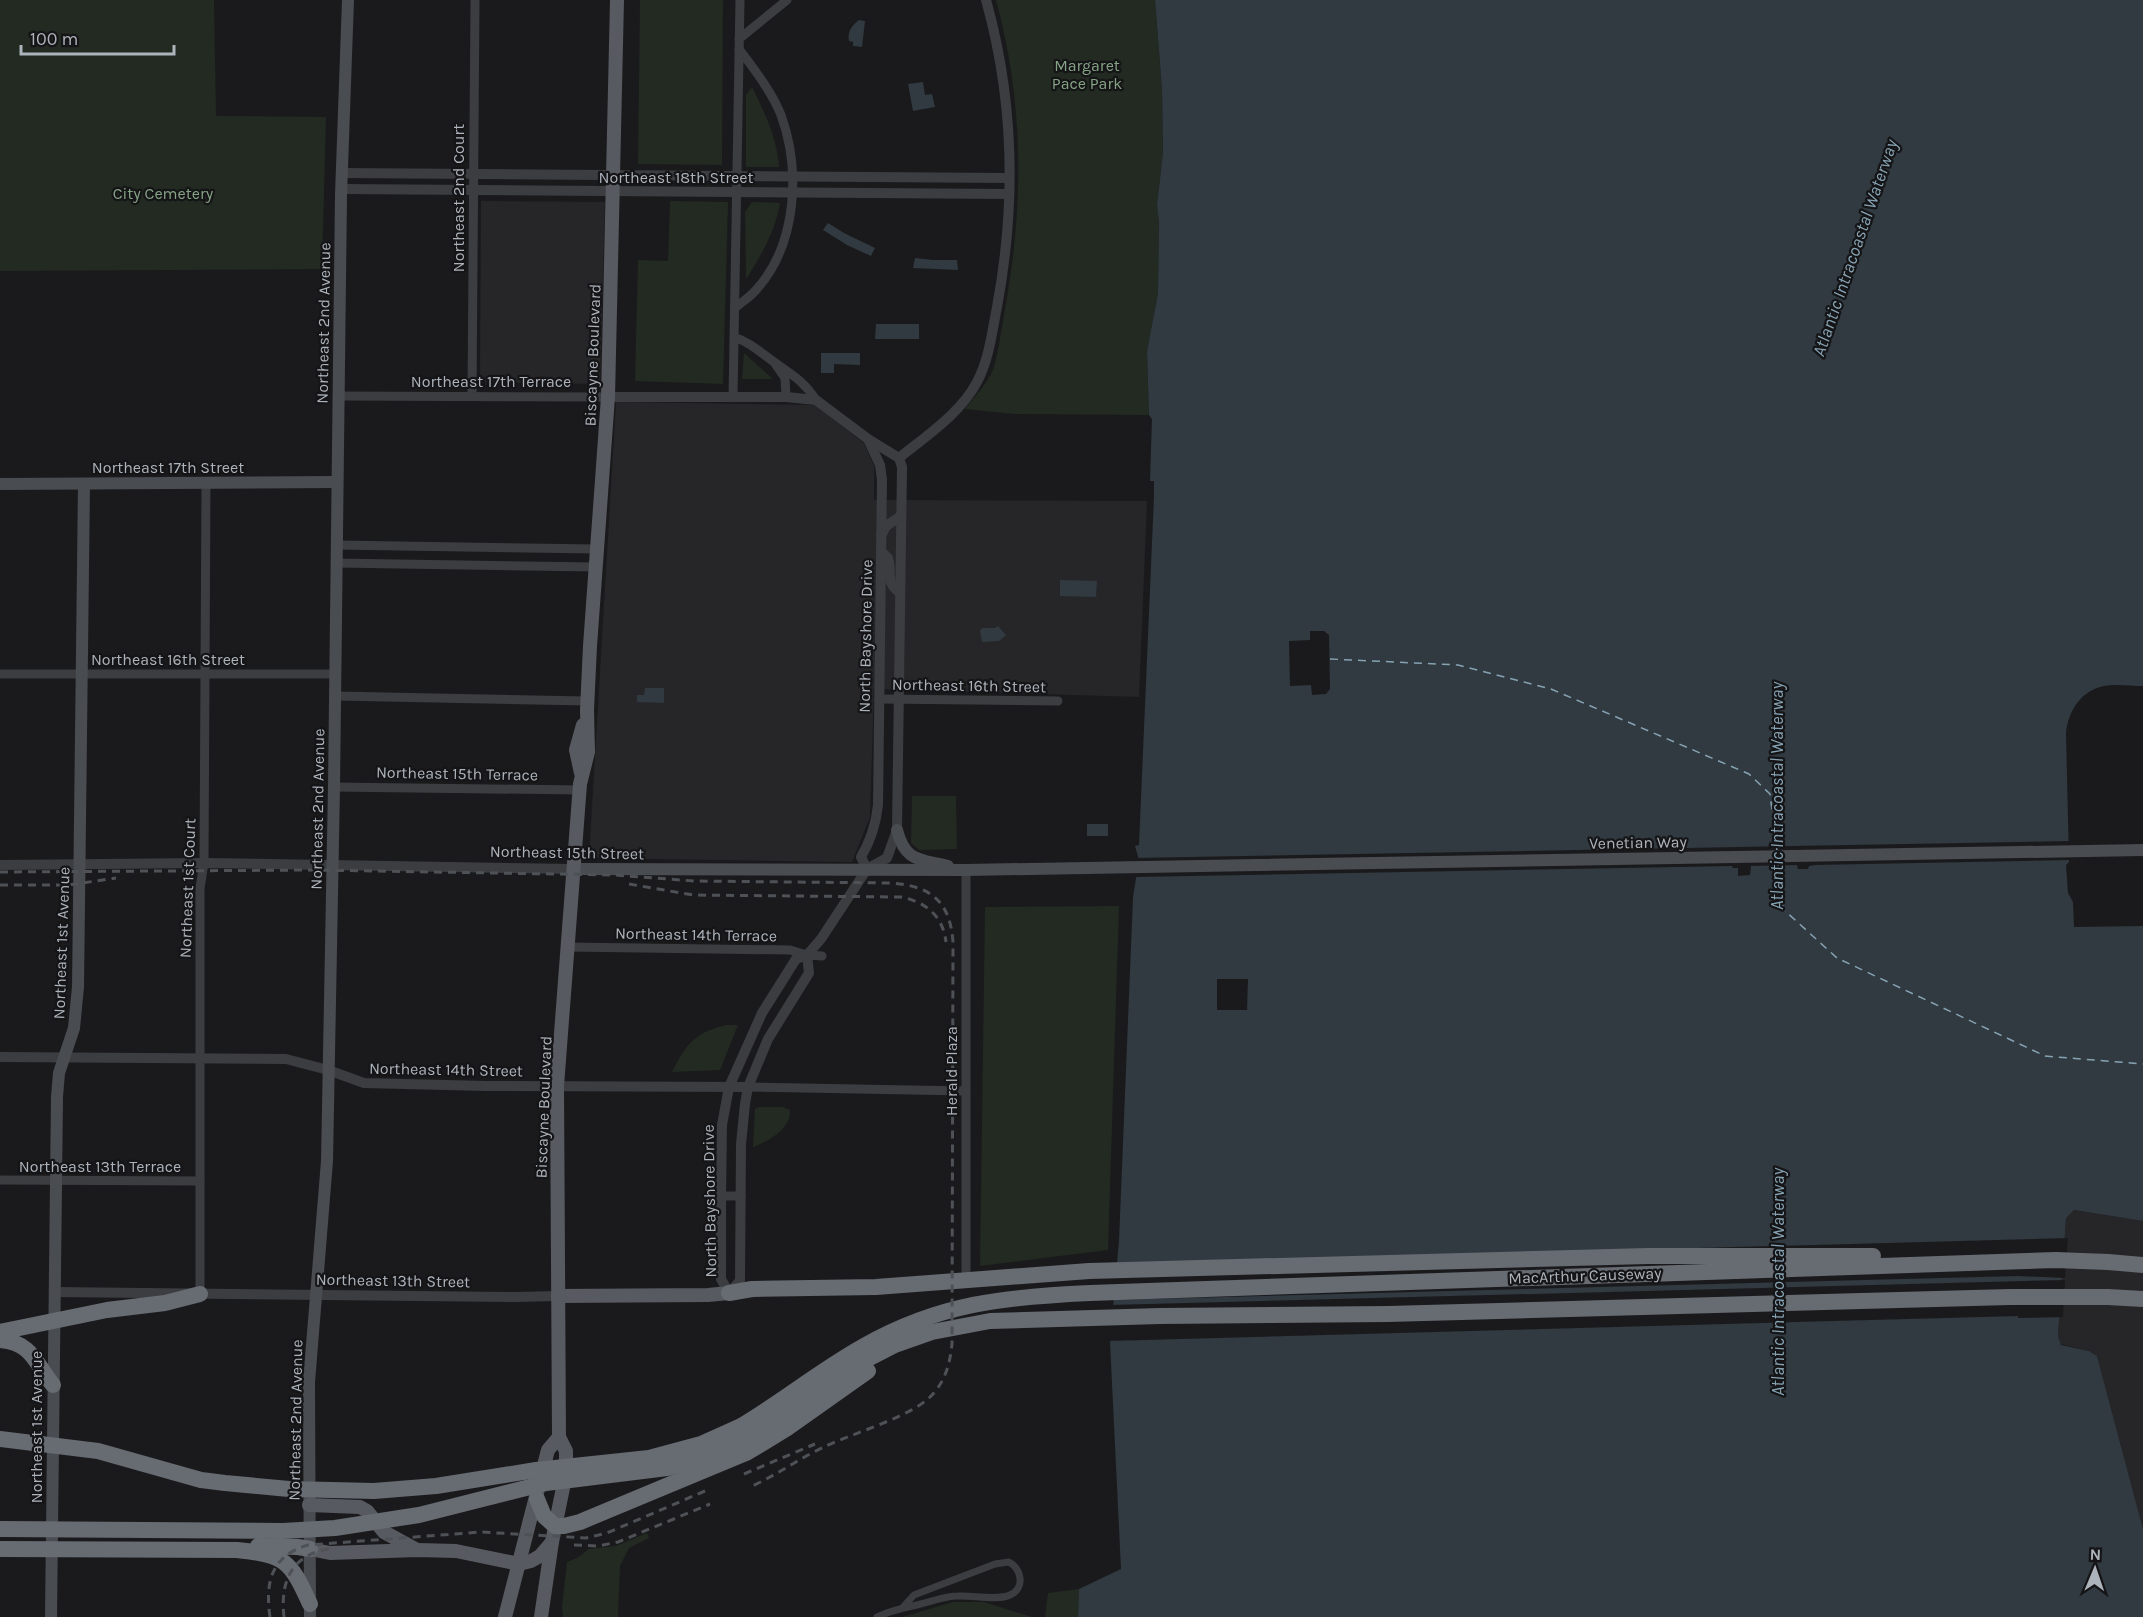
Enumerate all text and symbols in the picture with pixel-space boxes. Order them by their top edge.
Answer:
scale bar [21,18,174,56]
text: 100 m [30,28,78,50]
park label: Margaret Pace Park [1052,56,1122,93]
street label: Northeast 2nd Court [449,124,468,272]
water label: Atlantic Intracoastal Waterway [1807,135,1903,359]
street label: Northeast 18th Street [599,168,753,187]
park label: City Cemetery [113,184,214,203]
street label: Northeast 2nd Avenue [313,242,334,404]
street label: Biscayne Boulevard [581,283,604,427]
street label: Northeast 17th Terrace [411,372,571,391]
street label: Northeast 17th Street [92,458,244,477]
street label: North Bayshore Drive [855,559,876,713]
street label: Northeast 16th Street [91,650,245,669]
street label: Northeast 16th Street [892,675,1046,696]
water label: Atlantic Intracoastal Waterway [1766,681,1788,910]
street label: Northeast 2nd Avenue [307,728,328,890]
street label: Northeast 15th Terrace [376,763,538,784]
street label: Northeast 1st Court [176,818,199,958]
street label: Venetian Way [1589,832,1688,853]
street label: Northeast 15th Street [490,842,644,863]
street label: Northeast 1st Avenue [49,866,74,1020]
street label: Northeast 14th Terrace [615,924,777,945]
street label: Herald Plaza [942,1026,961,1116]
street label: Biscayne Boulevard [532,1035,555,1179]
street label: Northeast 14th Street [369,1059,523,1080]
street label: North Bayshore Drive [699,1124,720,1278]
street label: Northeast 13th Terrace [19,1157,181,1176]
water label: Atlantic Intracoastal Waterway [1767,1167,1789,1396]
street label: MacArthur Causeway [1508,1263,1663,1288]
street label: Northeast 13th Street [316,1270,470,1291]
street label: Northeast 2nd Avenue [285,1339,306,1501]
street label: Northeast 1st Avenue [27,1351,46,1503]
north arrow [2065,1539,2125,1599]
text: N [2089,1545,2102,1564]

